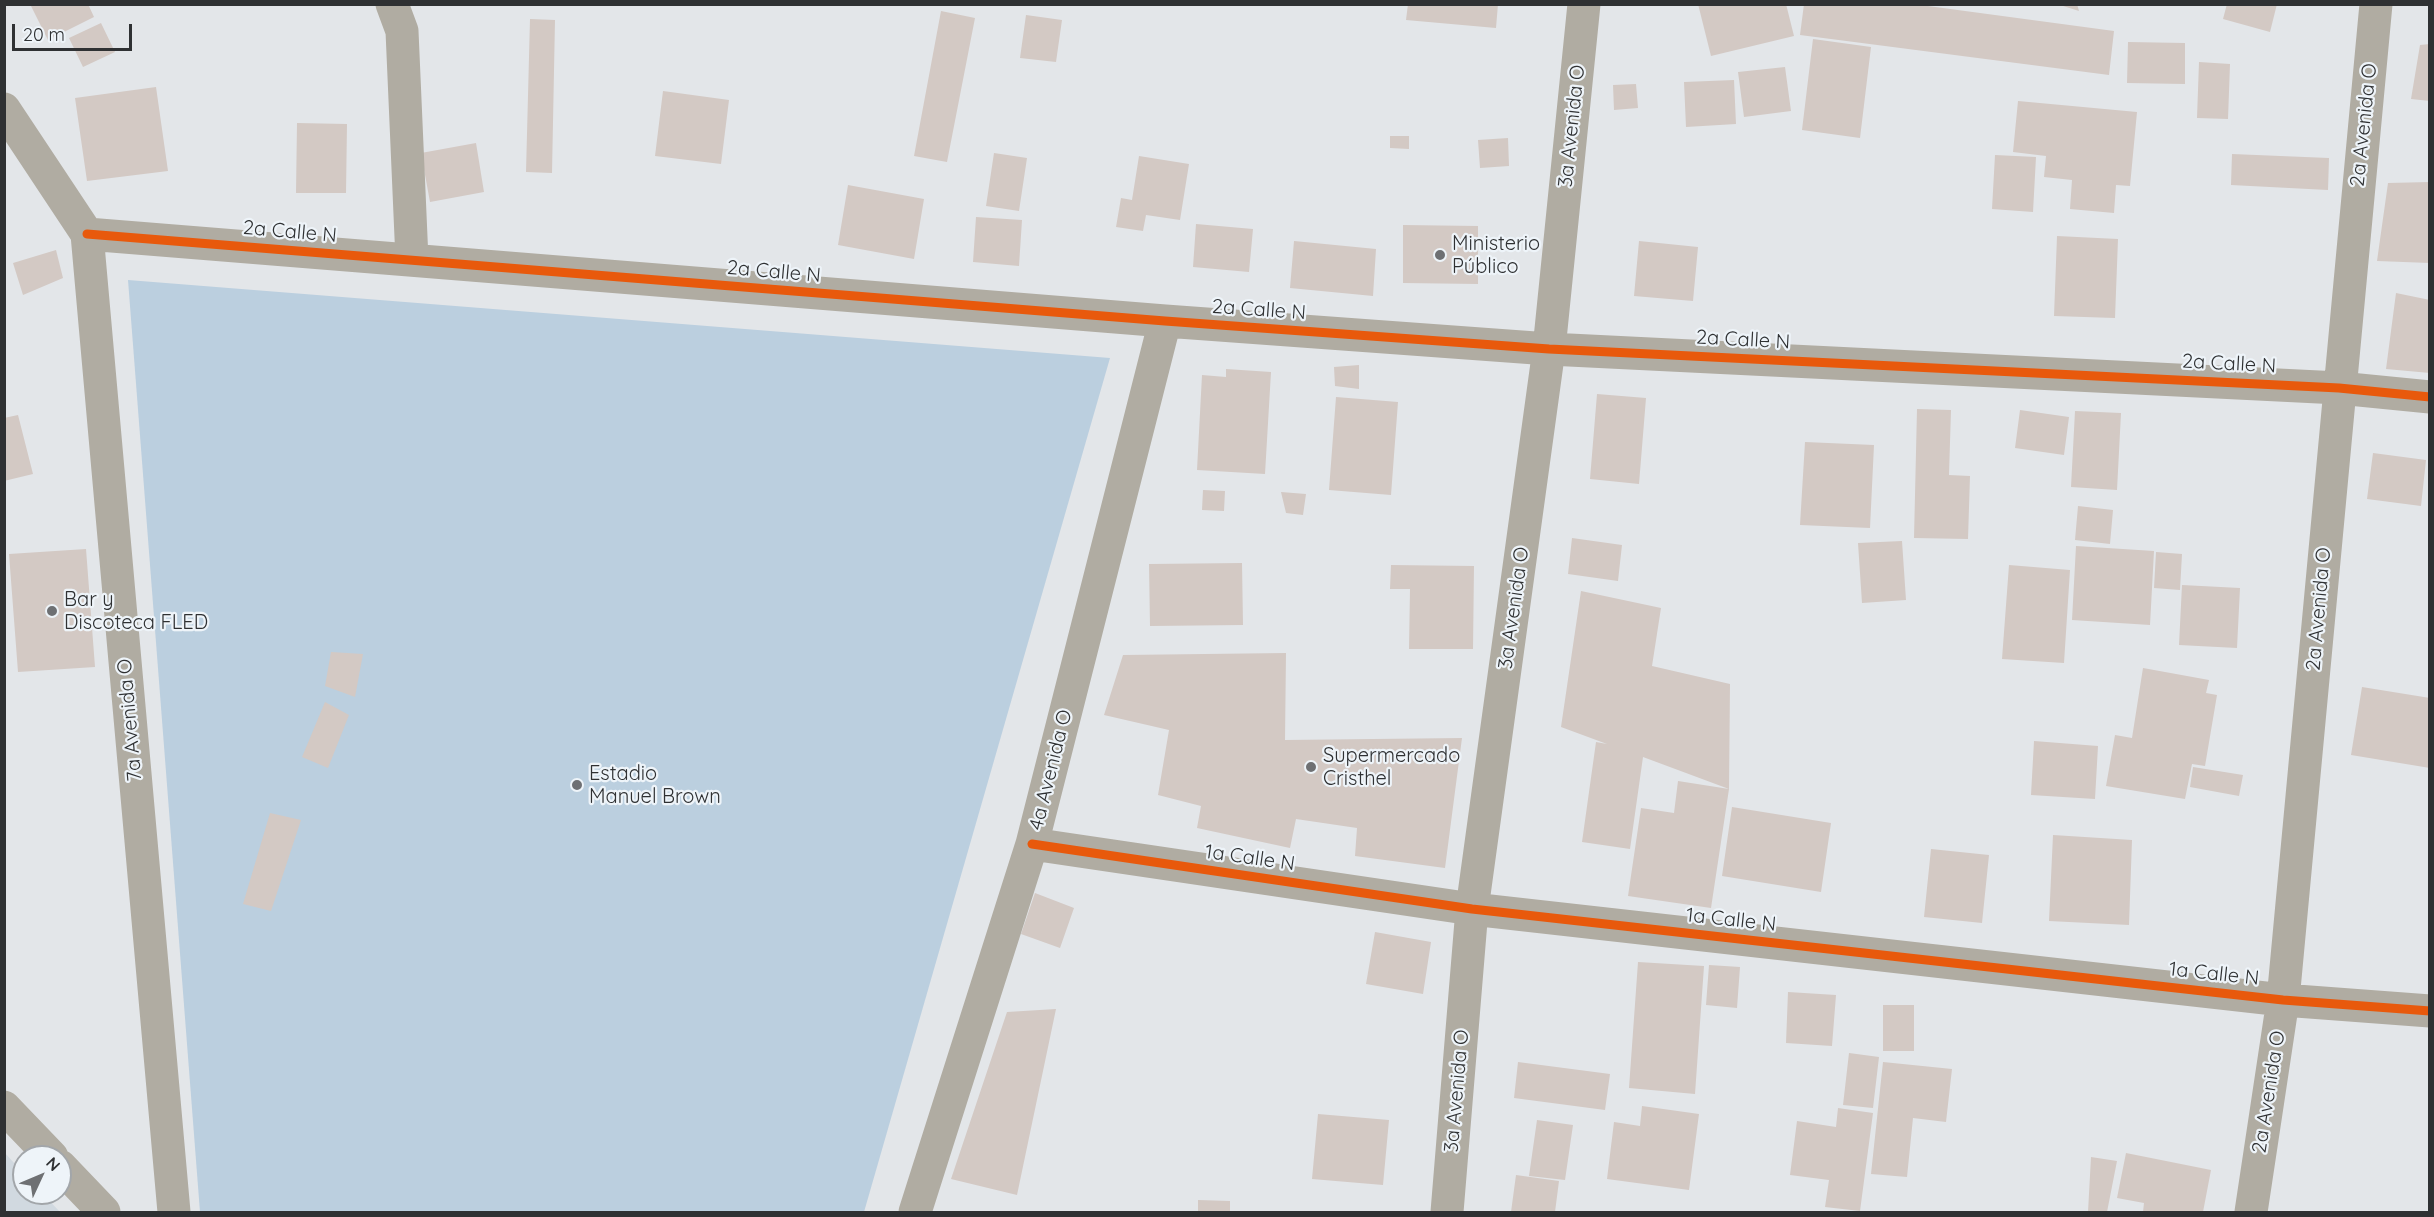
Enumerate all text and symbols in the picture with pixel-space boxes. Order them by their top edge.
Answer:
scale bar [15,12,135,50]
text: 20 m [23,23,65,46]
street label: 2a Avenida O [2346,62,2382,188]
street label: 3a Avenida O [1554,64,1590,188]
street label: 2a Calle N [242,216,338,248]
place label: Ministerio Público [1452,232,1540,279]
marker: Ministerio Público [1433,248,1447,262]
street label: 2a Calle N [726,256,822,288]
street label: 2a Calle N [1211,295,1307,325]
street label: 2a Calle N [1695,326,1791,354]
street label: 2a Calle N [2181,350,2277,378]
street label: 3a Avenida O [1494,545,1534,671]
street label: 2a Avenida O [2302,546,2336,672]
place label: Bar y Discoteca FLED [64,588,208,635]
marker: Bar y Discoteca FLED [45,604,59,618]
street label: 7a Avenida O [113,658,147,782]
street label: 4a Avenida O [1024,707,1078,833]
place label: Supermercado Cristhel [1323,744,1460,791]
marker: Supermercado Cristhel [1304,760,1318,774]
place label: Estadio Manuel Brown [589,762,721,809]
marker: Estadio Manuel Brown [570,778,584,792]
street label: 1a Calle N [1204,840,1296,876]
street label: 1a Calle N [1685,903,1777,937]
street label: 1a Calle N [2168,957,2260,991]
street label: 3a Avenida O [1440,1029,1474,1153]
street label: 2a Avenida O [2247,1029,2291,1155]
north arrow [12,1145,72,1205]
text: N [42,1153,65,1175]

